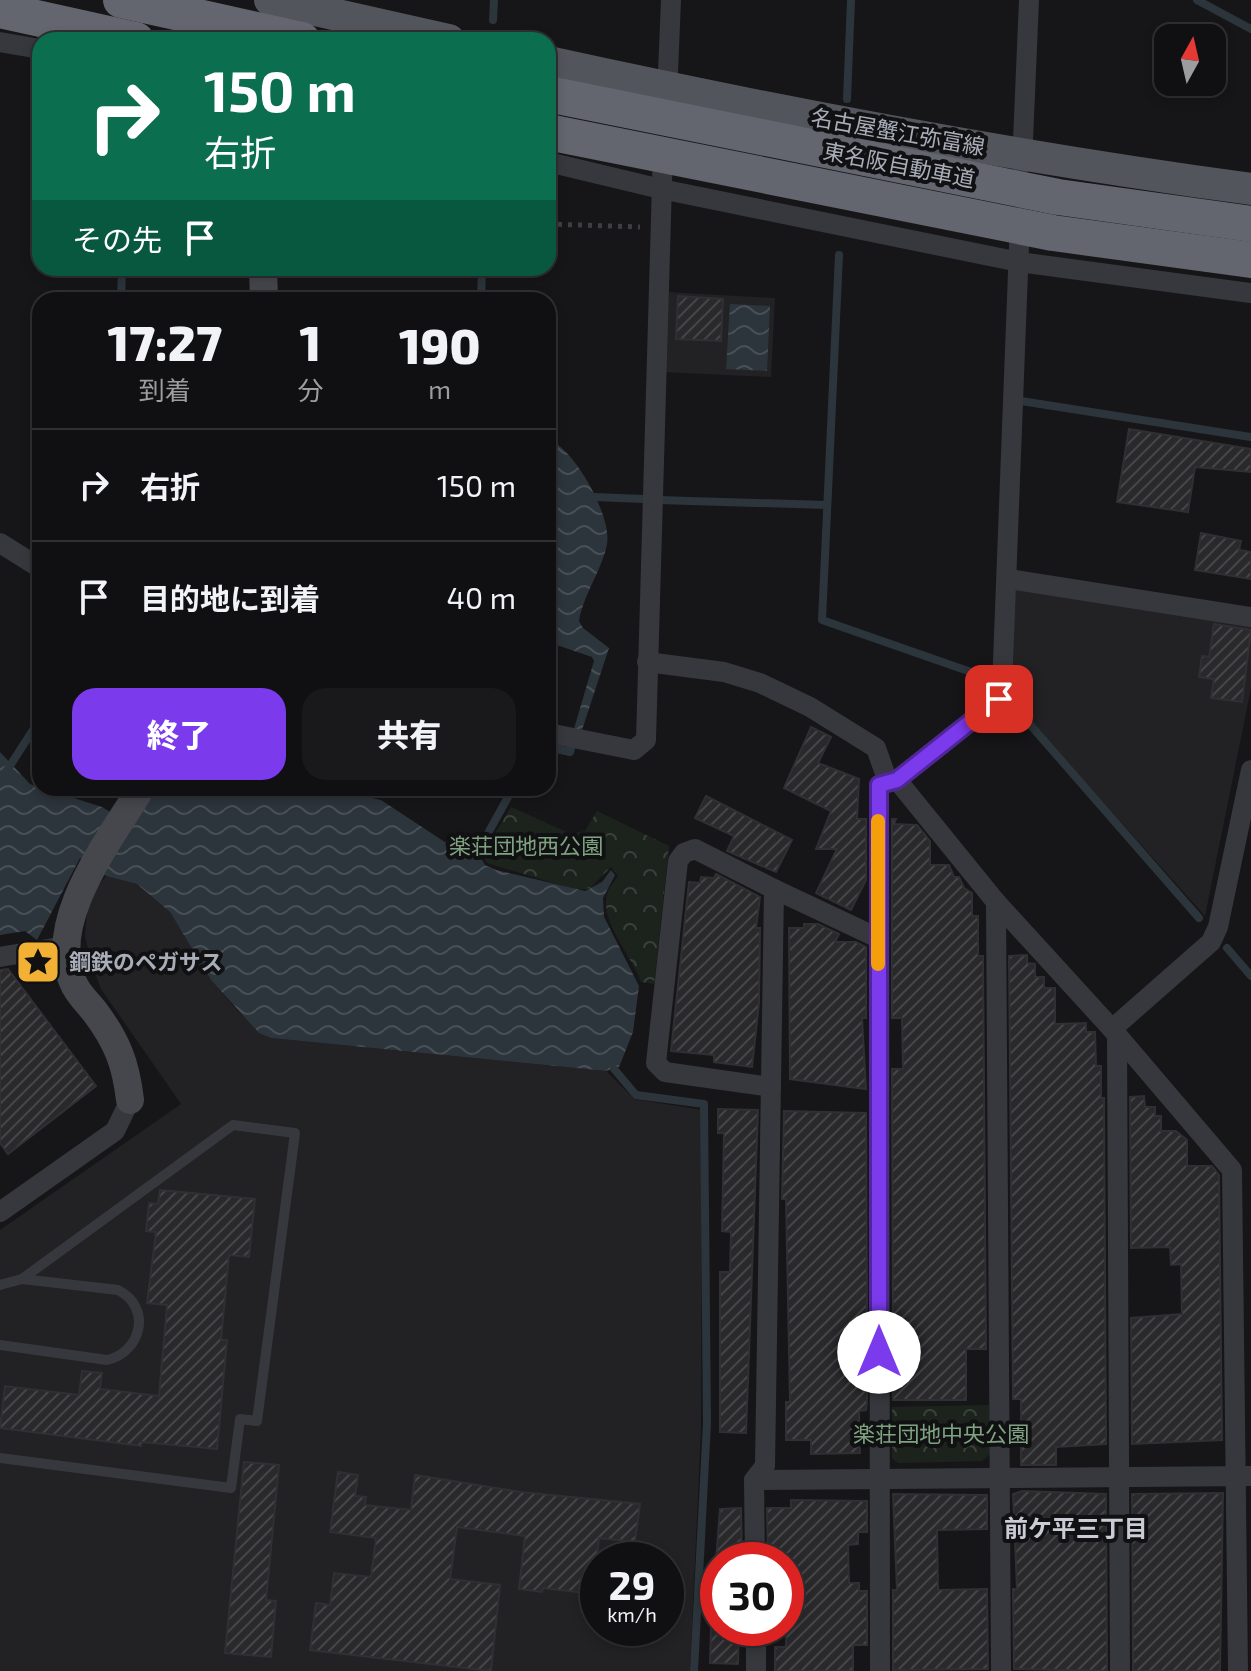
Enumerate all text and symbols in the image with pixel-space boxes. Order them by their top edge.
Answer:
north arrow [1154,24,1226,96]
map controls [1154,24,1226,96]
text: 150 m [204,56,356,123]
icon: right [72,64,176,168]
street label: 名古屋蟹江弥富線 [809,103,987,159]
text: 右折 [204,130,276,173]
street label: 東名阪自動車道 [821,137,977,191]
icon: arrive [178,216,222,260]
text: その先 [72,221,162,257]
text: 17:27 [108,313,222,371]
text: 1 [300,313,321,371]
text: 190 [399,316,480,374]
text: m [428,373,451,404]
text: 到着 [139,374,191,405]
text: 分 [297,374,323,405]
icon: right [72,463,116,507]
text: 150 m [437,467,516,503]
text: 右折 [140,468,200,504]
icon: arrive [72,575,116,619]
text: 40 m [446,579,516,615]
text: 目的地に到着 [140,580,320,616]
pin [965,665,1033,733]
icon: arrive [977,677,1021,721]
button: 終了 [72,688,286,780]
button: 共有 [302,688,516,780]
park label: 楽荘団地西公園 [449,832,603,858]
place icon: 鋼鉄のペガサス [14,938,62,986]
place label: 鋼鉄のペガサス [69,948,223,974]
position arrow [837,1310,921,1394]
park label: 楽荘団地中央公園 [853,1420,1029,1446]
district label: 前ケ平三丁目 [1004,1513,1148,1542]
speed limit sign: 30 [700,1542,804,1646]
text: 29 [609,1560,655,1608]
text: km/h [607,1602,657,1626]

